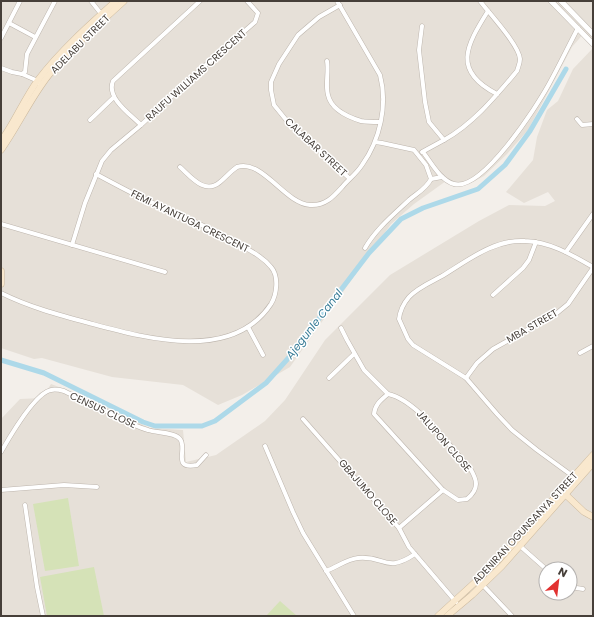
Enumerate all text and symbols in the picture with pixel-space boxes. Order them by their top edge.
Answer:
street label: ADELABU STREET [47,11,113,77]
street label: RAUFU WILLIAMS CRESCENT [142,25,250,125]
street label: CALABAR STREET [282,114,351,180]
street label: FEMI AYANTUGA CRESCENT [128,186,252,256]
water label: Ajegunle Canal [281,286,346,363]
street label: MBA STREET [503,305,561,347]
street label: CENSUS CLOSE [67,388,139,432]
street label: JALUPON CLOSE [413,407,475,475]
street label: GBAJUMO CLOSE [335,456,401,528]
street label: ADENIRAN OGUNSANYA STREET [470,470,580,586]
north arrow [538,561,578,601]

